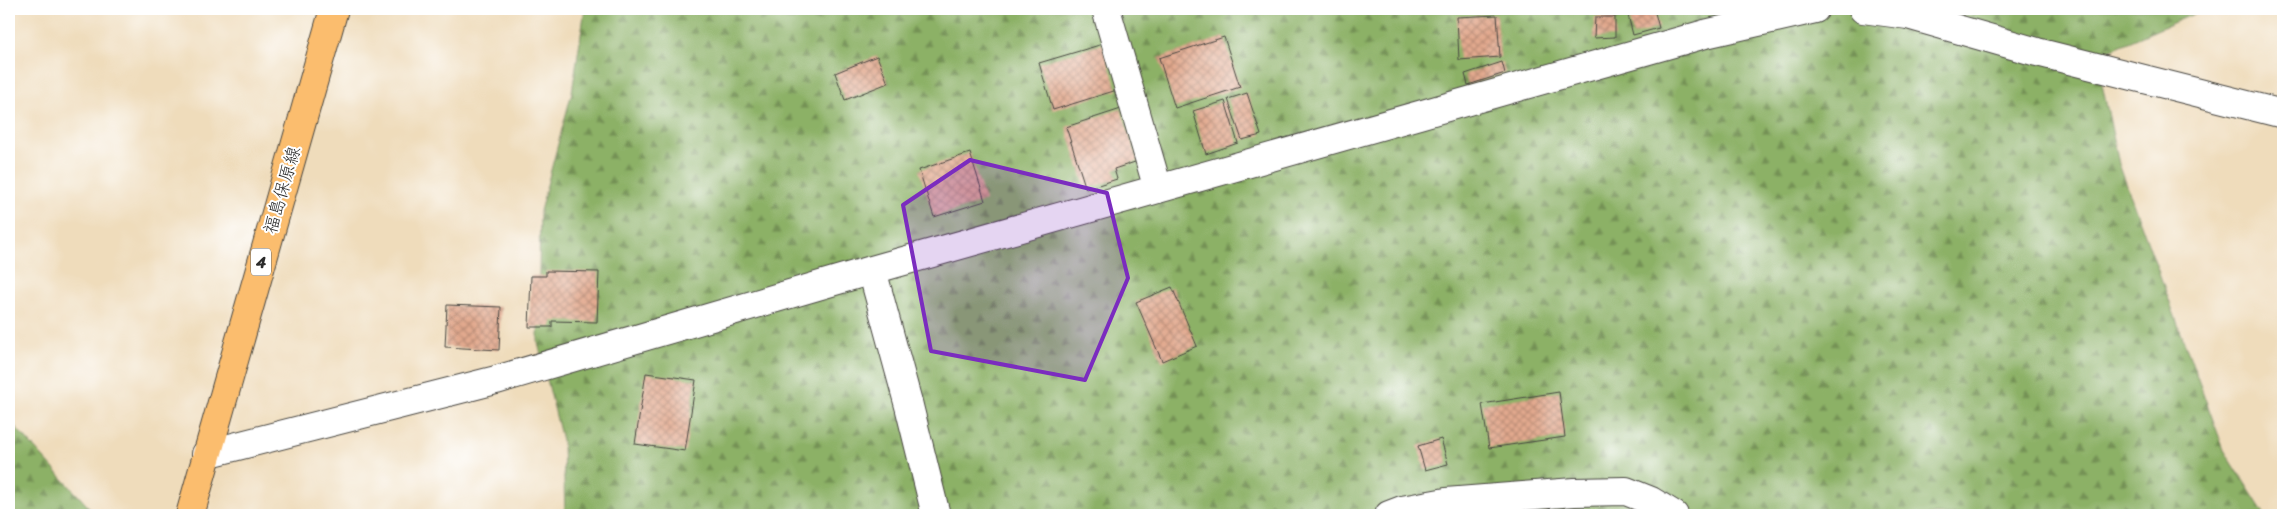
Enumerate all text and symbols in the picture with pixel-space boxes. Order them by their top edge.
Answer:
street label: 福島保原線 [254,142,310,238]
road number: 4 [251,248,271,276]

